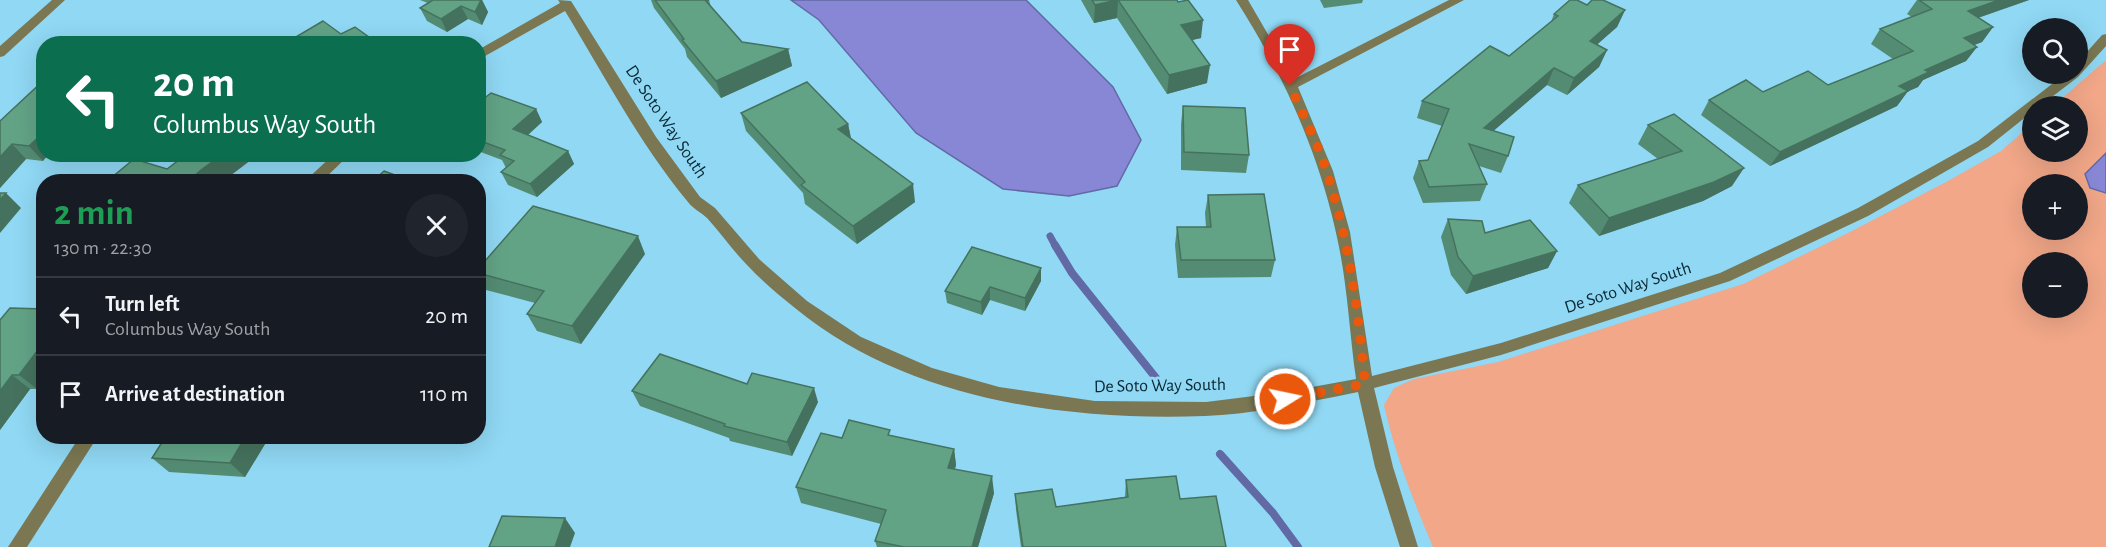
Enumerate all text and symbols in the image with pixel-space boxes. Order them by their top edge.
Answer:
map controls [2022,18,2088,318]
button: search [2022,18,2088,84]
pin [1264,24,1315,86]
icon: arrive [1273,33,1306,66]
icon: left [54,60,132,138]
text: 20 m [153,62,235,104]
street label: De Soto Way South [622,62,710,182]
button: layers [2022,96,2088,162]
text: Columbus Way South [153,111,376,138]
button: + [2022,174,2088,240]
button: close [405,194,468,257]
text: 2 min [54,195,134,231]
text: 130 m · 22:30 [54,238,152,258]
button: − [2022,252,2088,318]
street label: De Soto Way South [1562,259,1694,317]
text: Turn left [105,293,179,315]
icon: left [54,300,87,333]
text: 20 m [425,305,468,327]
text: Columbus Way South [105,319,270,339]
position arrow [1253,367,1317,431]
street label: De Soto Way South [1094,376,1226,396]
icon: arrive [54,378,87,411]
text: Arrive at destination [105,383,285,405]
text: 110 m [420,383,468,405]

